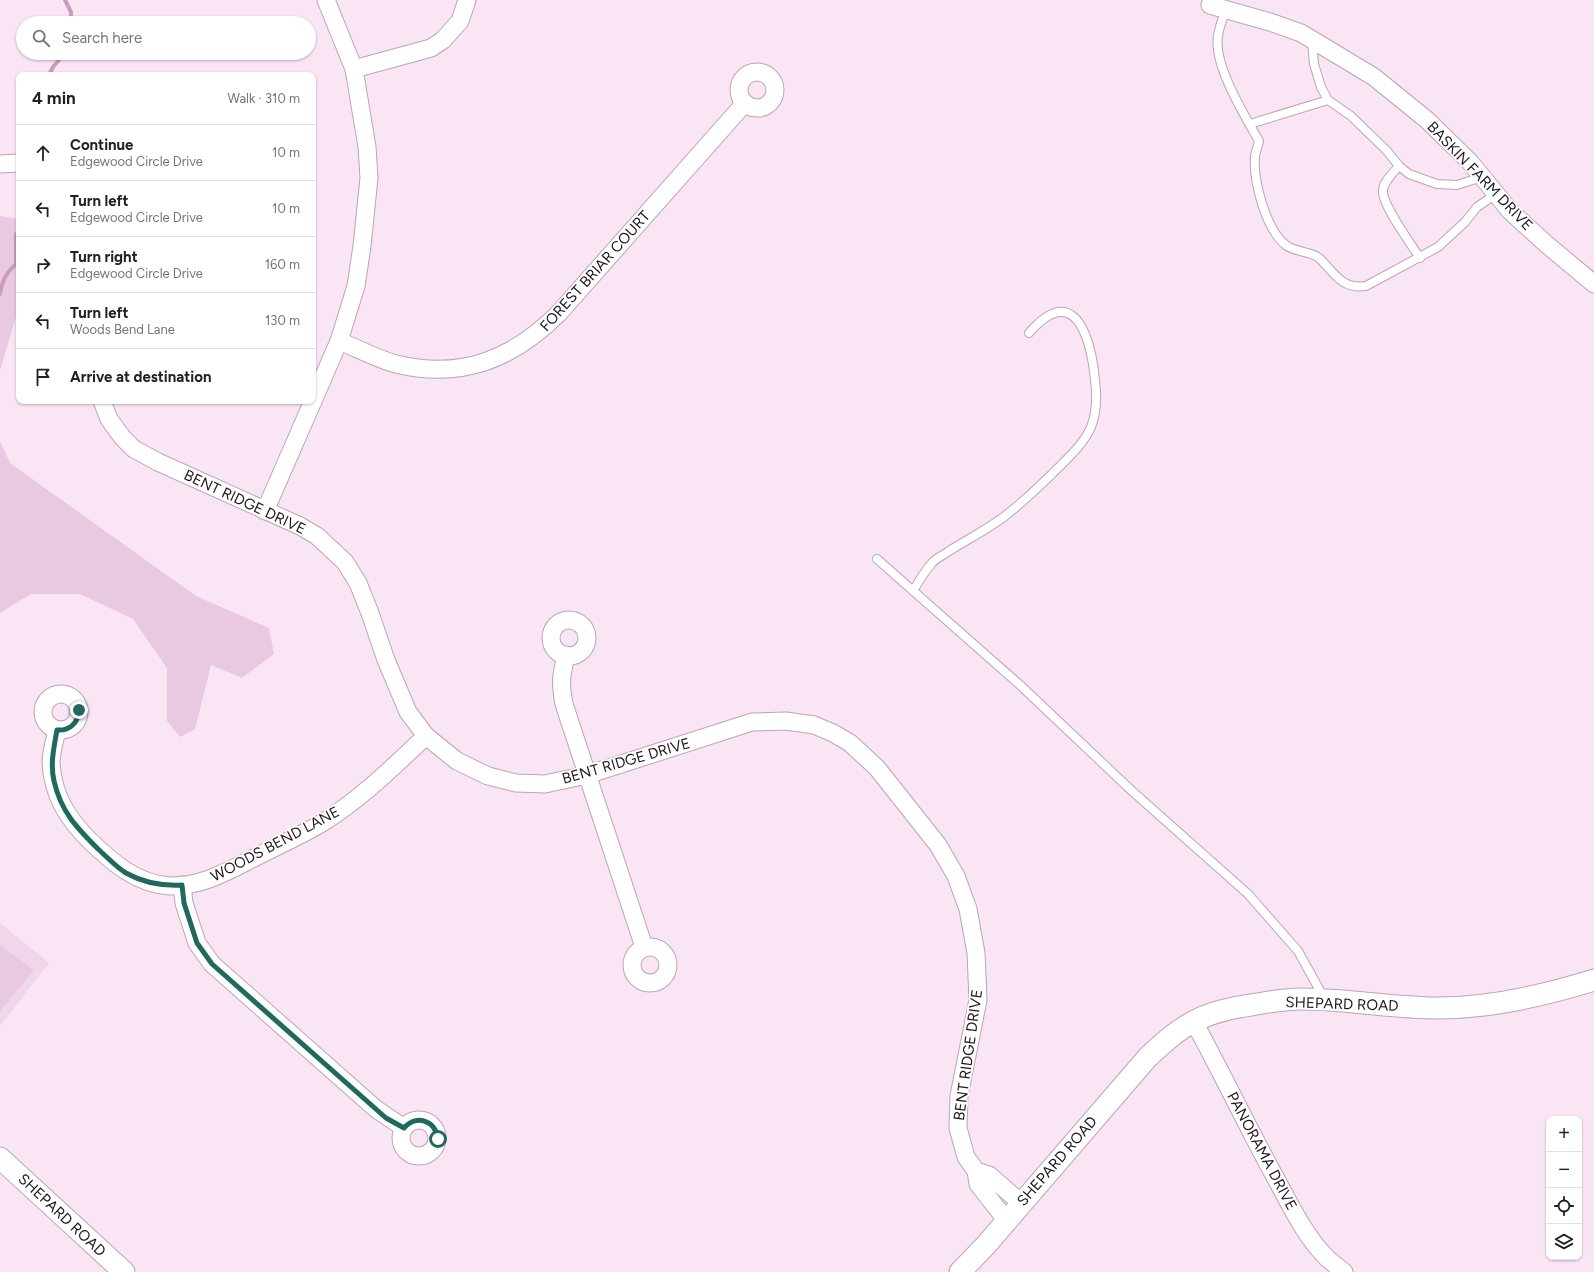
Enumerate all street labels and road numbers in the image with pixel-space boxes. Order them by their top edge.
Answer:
street label: BASKIN FARM DRIVE [1423,118,1537,234]
street label: FOREST BRIAR COURT [536,207,654,335]
street label: BENT RIDGE DRIVE [181,466,309,538]
street label: BENT RIDGE DRIVE [560,734,692,788]
street label: WOODS BEND LANE [208,802,342,886]
street label: BENT RIDGE DRIVE [950,988,986,1122]
street label: SHEPARD ROAD [1285,993,1399,1015]
street label: PANORAMA DRIVE [1223,1089,1301,1213]
street label: SHEPARD ROAD [1013,1112,1101,1210]
street label: SHEPARD ROAD [14,1170,110,1260]

